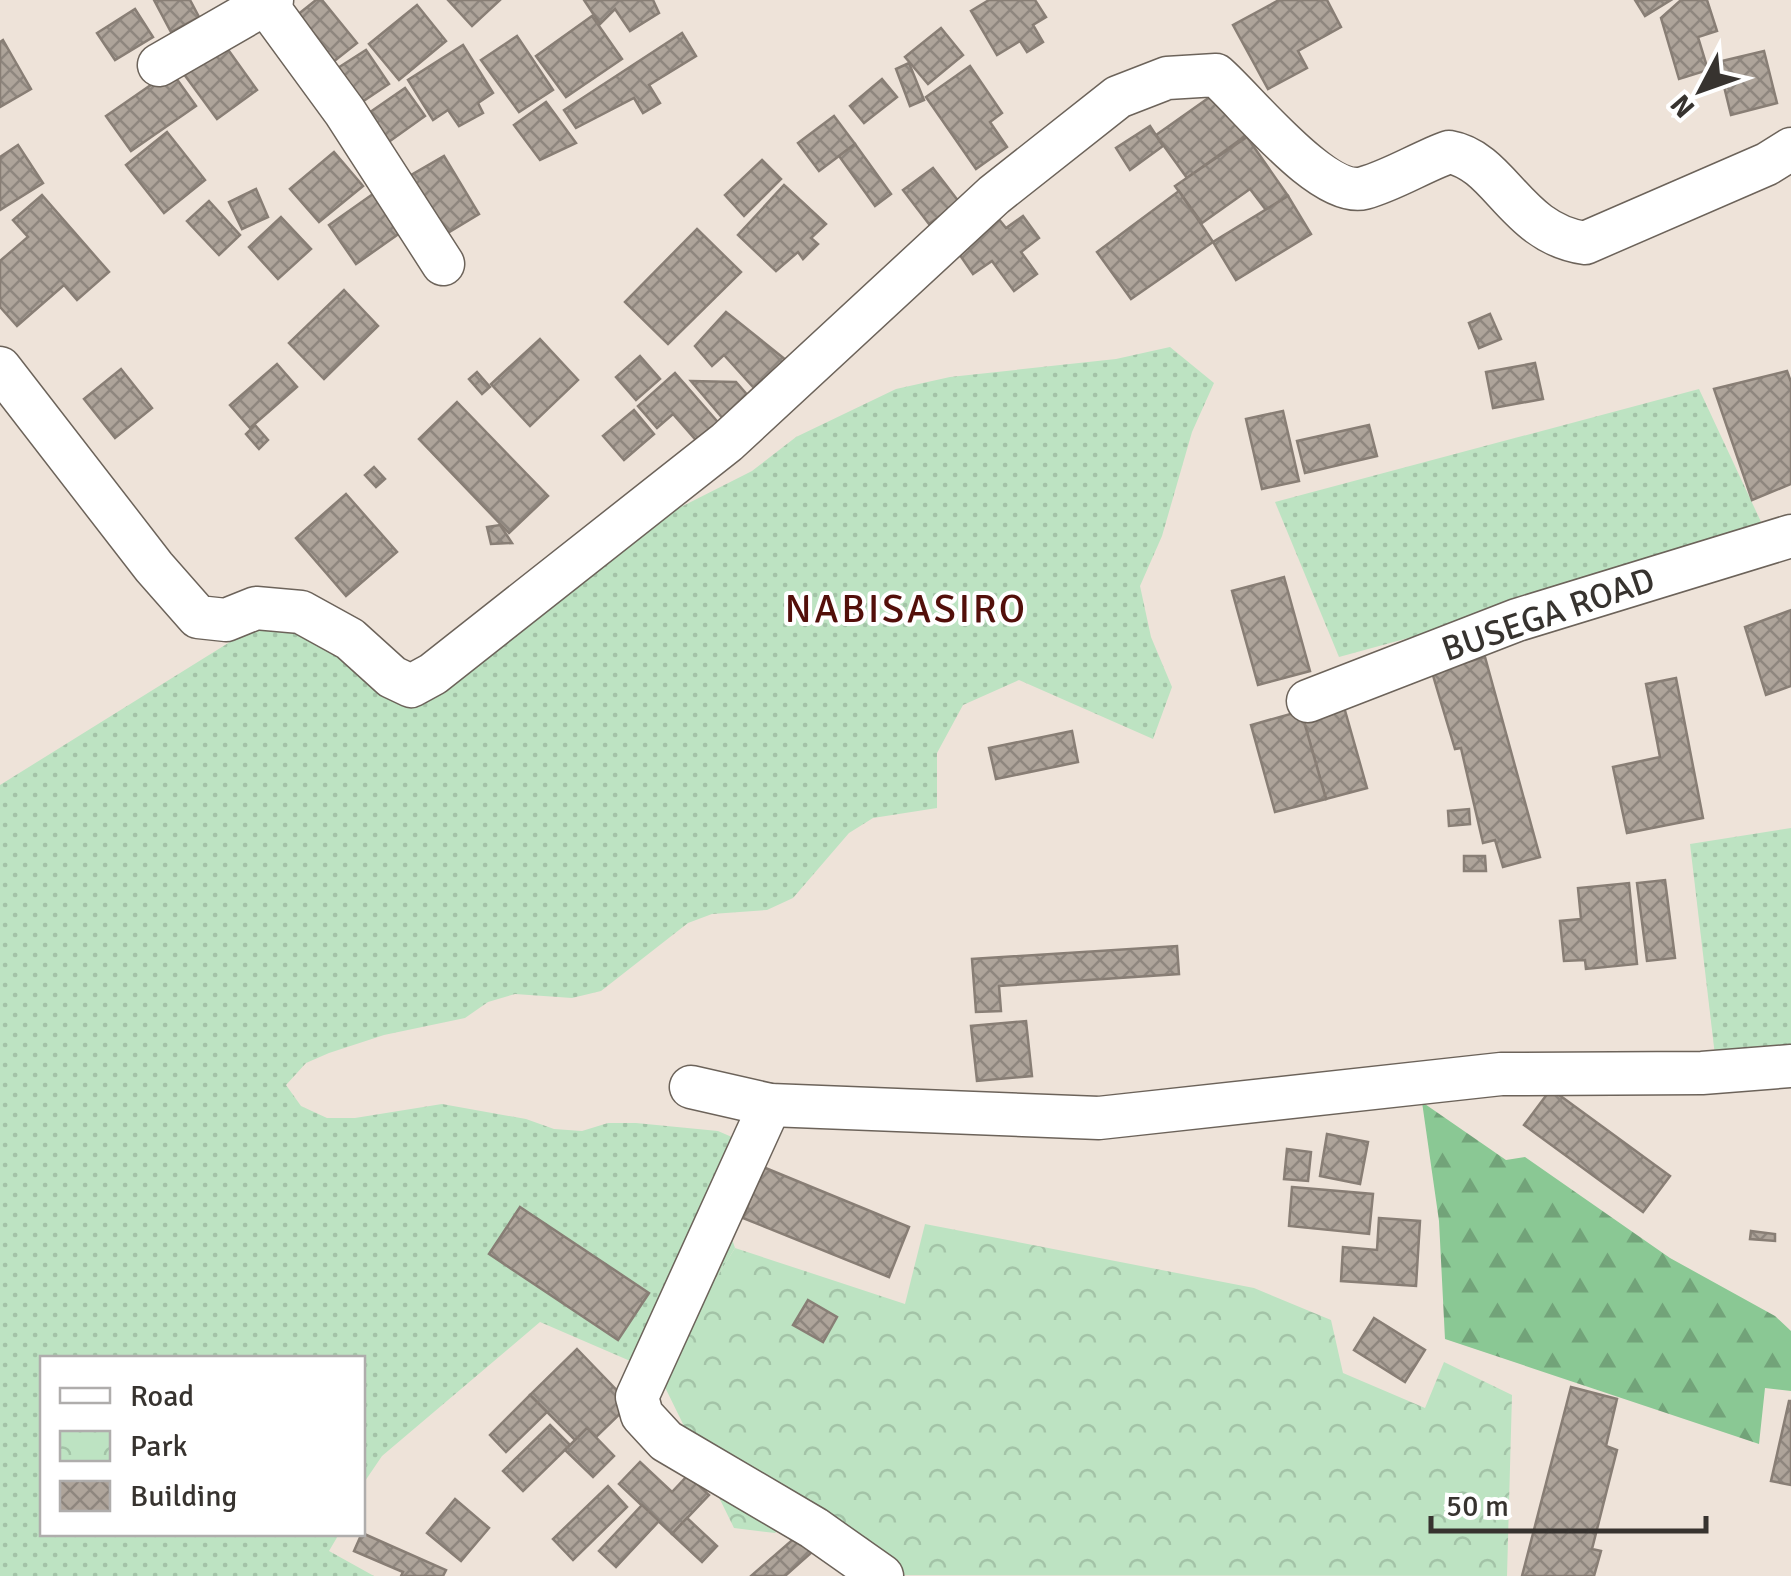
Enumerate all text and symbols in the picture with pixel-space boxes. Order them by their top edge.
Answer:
north arrow [1651,40,1751,140]
text: N [1664,87,1702,124]
street label: BUSEGA ROAD [1436,558,1660,671]
district label: NABISASIRO [785,584,1027,634]
legend [40,1356,365,1536]
text: Road [130,1378,194,1415]
text: Park [130,1428,188,1465]
scale bar [1431,1471,1706,1533]
text: Building [130,1478,237,1515]
text: 50 m [1446,1488,1509,1525]

